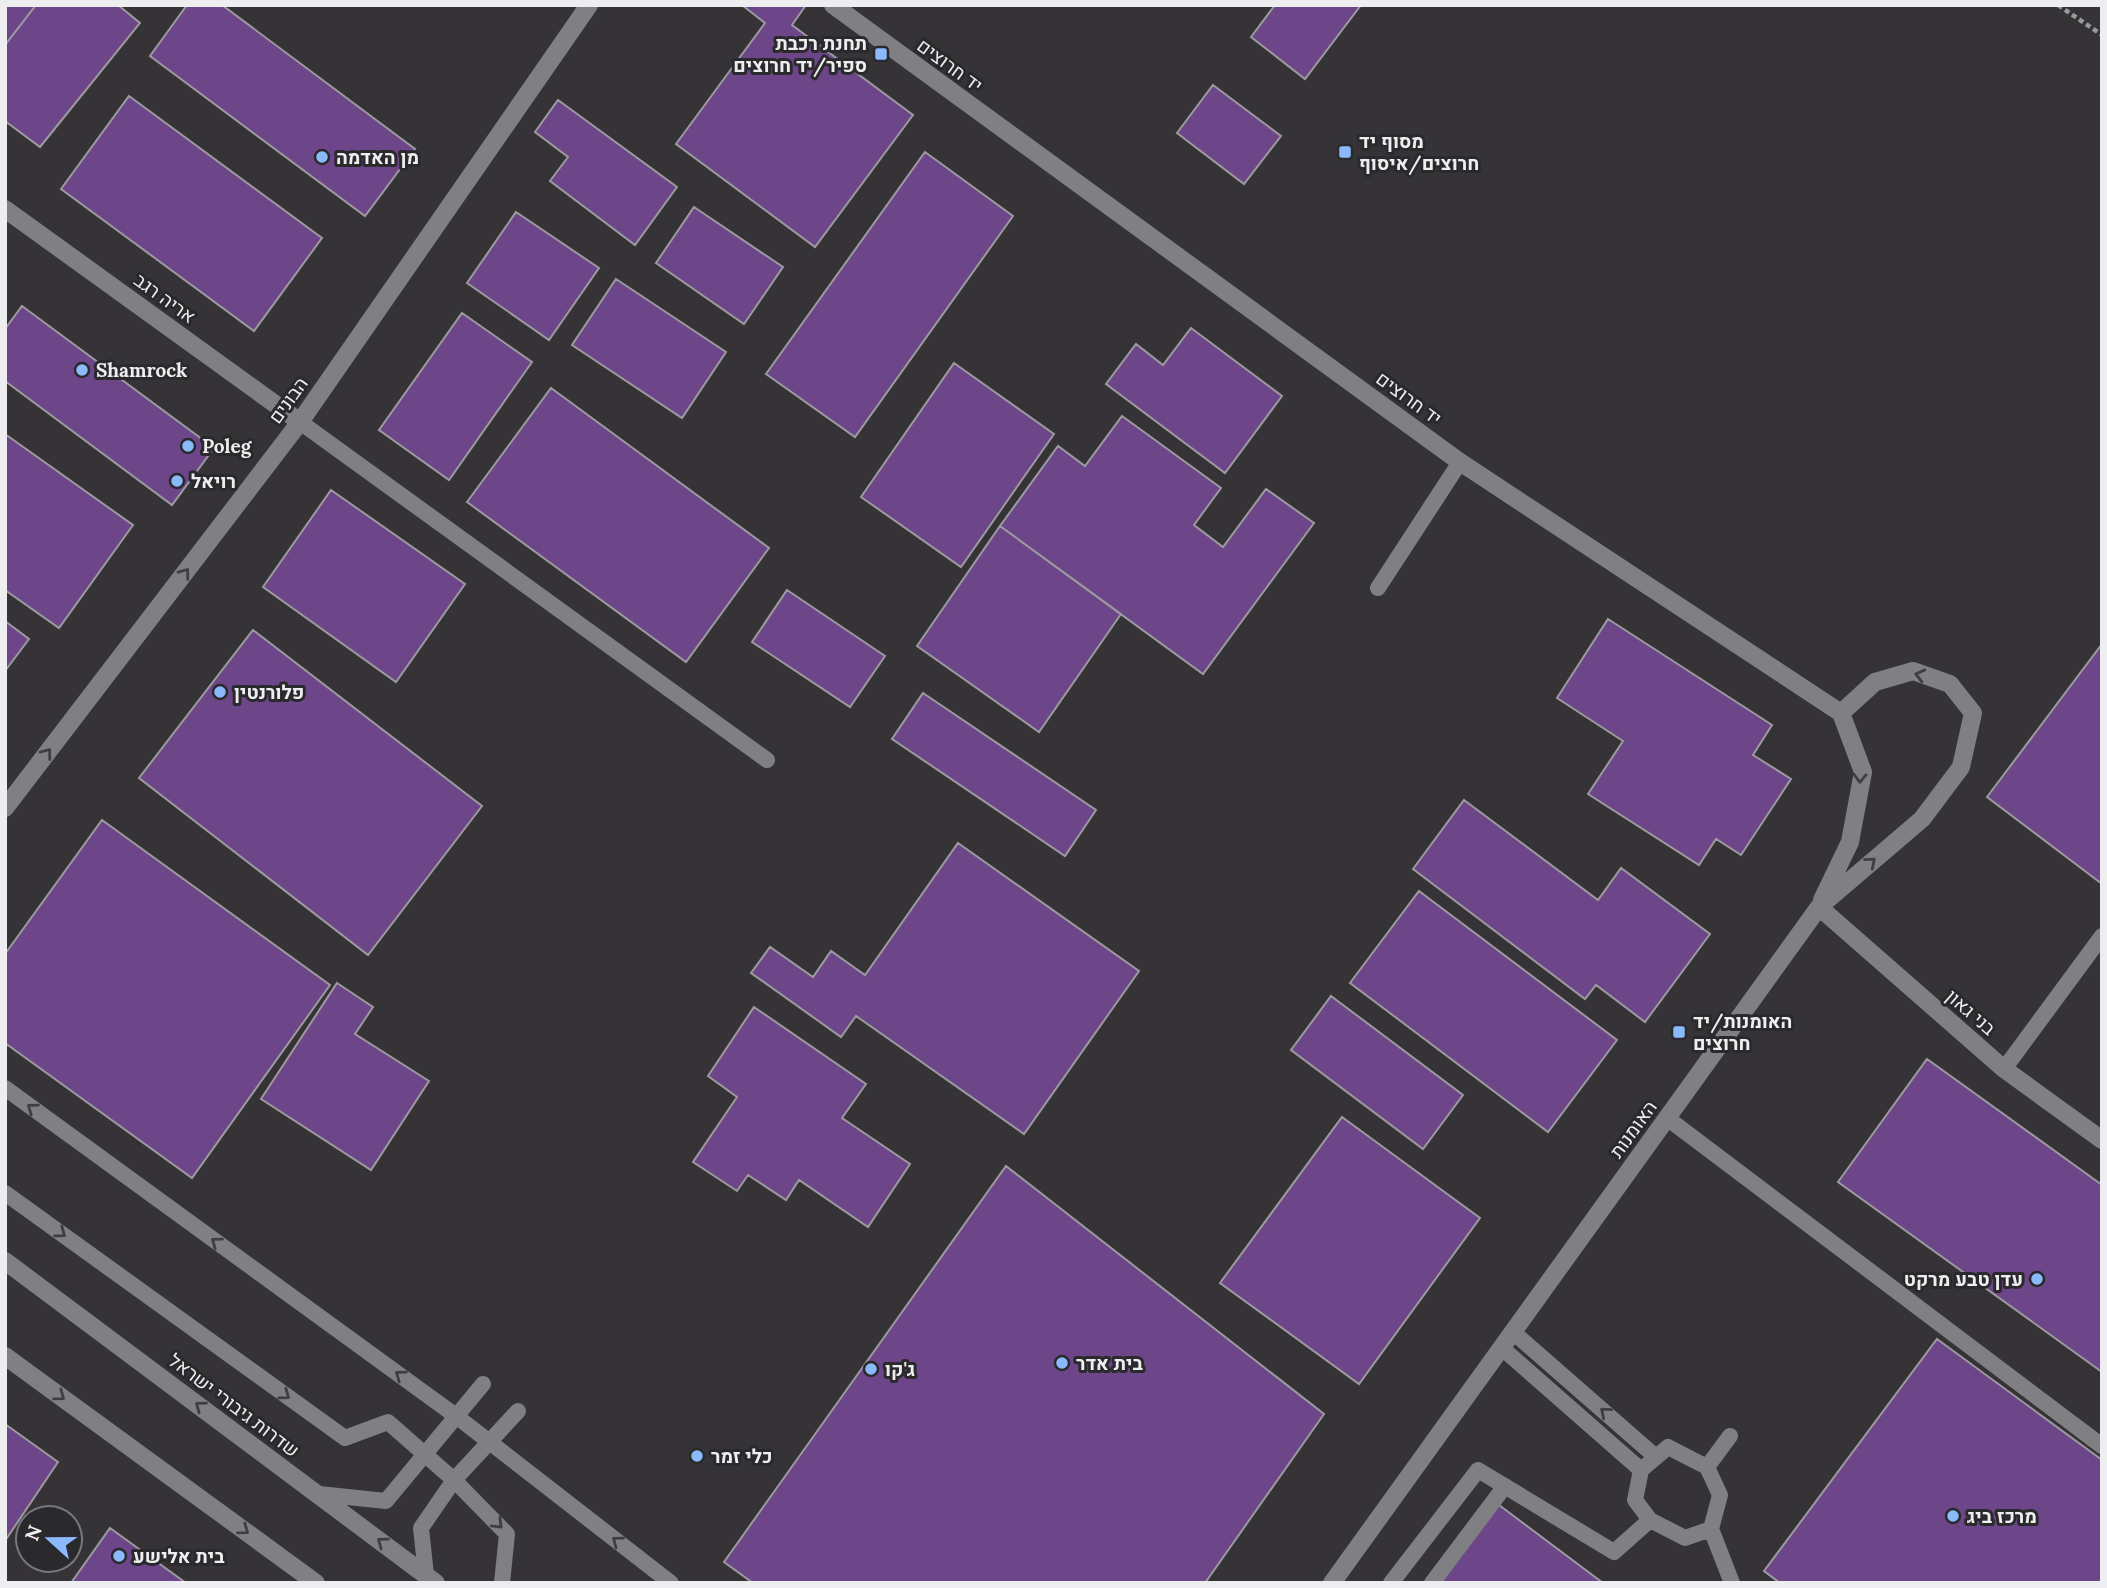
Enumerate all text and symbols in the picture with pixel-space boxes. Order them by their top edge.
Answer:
place label: תחנת רכבת ספיר/יד חרוצים [733,31,867,78]
street label: יד חרוצים [912,33,988,97]
marker: תחנת רכבת ספיר/יד חרוצים [873,46,889,62]
place label: מסוף יד חרוצים/איסוף [1359,129,1479,176]
marker: מסוף יד חרוצים/איסוף [1337,144,1353,160]
place label: מן האדמה [336,145,419,169]
marker: מן האדמה [314,149,330,165]
street label: אריה רגב [130,268,200,328]
place label: Shamrock [96,358,187,382]
marker: Shamrock [74,362,90,378]
street label: יד חרוצים [1371,366,1447,430]
street label: הבונים [263,372,313,428]
place label: Poleg [202,434,253,458]
marker: Poleg [180,438,196,454]
place label: רויאל [191,469,236,493]
marker: רויאל [169,473,185,489]
one-way arrow [176,568,189,580]
one-way arrow [1915,669,1927,683]
place label: פלורנטין [234,680,304,704]
marker: פלורנטין [212,684,228,700]
one-way arrow [38,749,51,761]
one-way arrow [1852,773,1868,783]
one-way arrow [1863,858,1876,870]
street label: בני גאון [1941,984,2001,1040]
place label: האומנות/יד חרוצים [1693,1009,1792,1055]
marker: האומנות/יד חרוצים [1671,1024,1687,1040]
street label: האומנות [1604,1096,1662,1162]
one-way arrow [27,1104,40,1116]
one-way arrow [53,1225,66,1238]
one-way arrow [211,1238,224,1250]
place label: עדן טבע מרקט [1904,1267,2023,1291]
marker: עדן טבע מרקט [2029,1271,2045,1287]
street label: שדרות גיבורי ישראל [164,1348,304,1462]
place label: בית אדר [1076,1351,1144,1375]
marker: בית אדר [1054,1355,1070,1371]
place label: ג'קו [885,1357,915,1381]
marker: ג'קו [863,1361,879,1377]
one-way arrow [396,1371,408,1384]
one-way arrow [277,1387,290,1399]
one-way arrow [52,1388,65,1400]
one-way arrow [195,1401,207,1414]
one-way arrow [1600,1408,1613,1420]
place label: כלי זמר [711,1444,773,1468]
marker: כלי זמר [689,1448,705,1464]
north arrow [14,1504,84,1574]
place label: מרכז ביג [1967,1504,2037,1528]
marker: מרכז ביג [1945,1508,1961,1524]
one-way arrow [490,1516,503,1529]
text: N [19,1521,47,1544]
one-way arrow [236,1522,249,1535]
one-way arrow [377,1537,390,1550]
one-way arrow [612,1537,625,1550]
place label: בית אלישע [133,1544,225,1568]
marker: בית אלישע [111,1548,127,1564]

